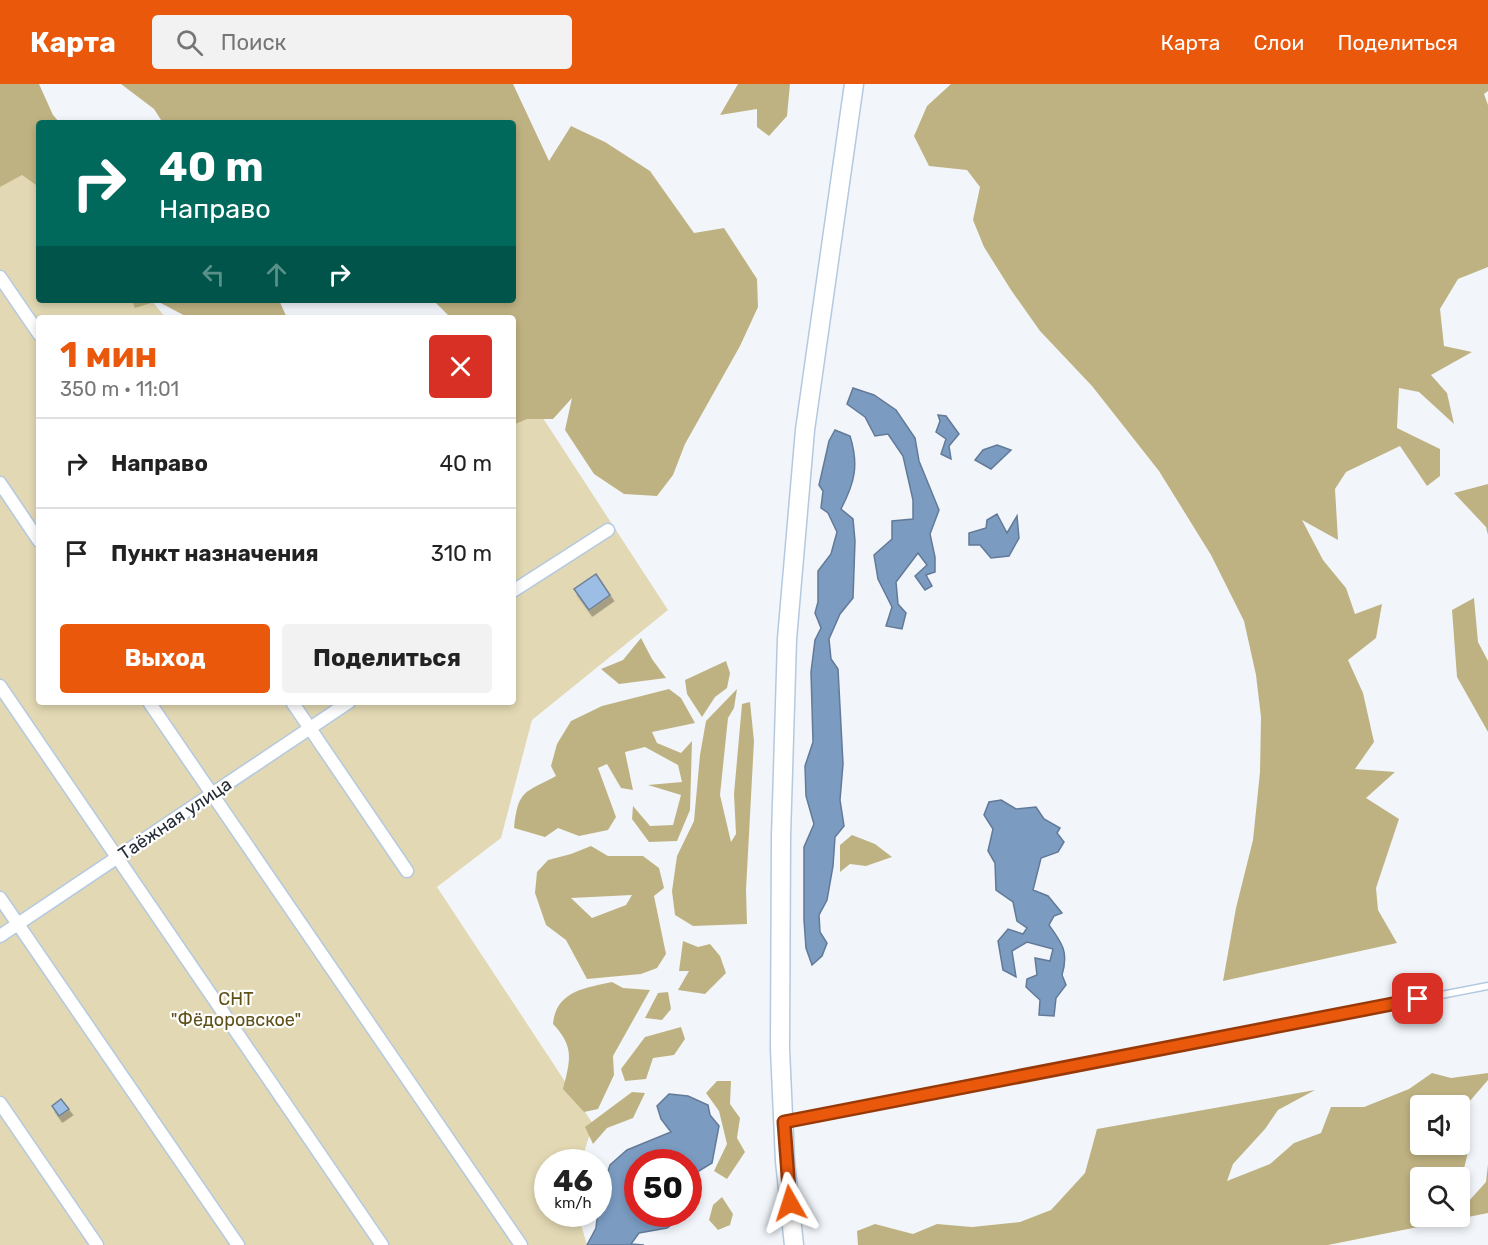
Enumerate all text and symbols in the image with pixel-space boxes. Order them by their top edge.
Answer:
search box [152,15,572,69]
text: Карта [30,26,116,59]
icon: search [173,26,206,59]
text: Поиск [221,29,286,56]
text: Карта [1160,30,1220,55]
text: Слои [1253,30,1304,55]
text: Поделиться [1337,30,1458,55]
text: 40 m [159,142,264,192]
icon: right [60,144,138,222]
text: Направо [159,193,271,225]
icon: left [197,258,230,291]
icon: ahead [260,258,293,291]
icon: right [323,258,356,291]
text: 1 мин [60,333,158,376]
button: close [429,335,492,398]
text: 350 m · 11:01 [60,377,179,401]
icon: right [60,447,93,480]
text: Направо [111,450,208,477]
text: 40 m [439,450,492,477]
icon: arrive [60,537,93,570]
text: Пункт назначения [111,540,319,567]
text: 310 m [431,540,492,567]
button: Выход [60,624,270,693]
button: Поделиться [282,624,492,693]
street label: Таёжная улица [114,773,236,865]
pin [1392,973,1443,1024]
icon: arrive [1401,982,1434,1015]
park label: СНТ "Фёдоровское" [171,988,301,1031]
map controls [1410,1095,1470,1227]
button: sound [1410,1095,1470,1155]
speed limit sign: 50 [624,1149,702,1227]
text: 46 [553,1163,593,1199]
button: search [1410,1167,1470,1227]
position arrow [758,1171,822,1235]
text: km/h [554,1194,592,1212]

